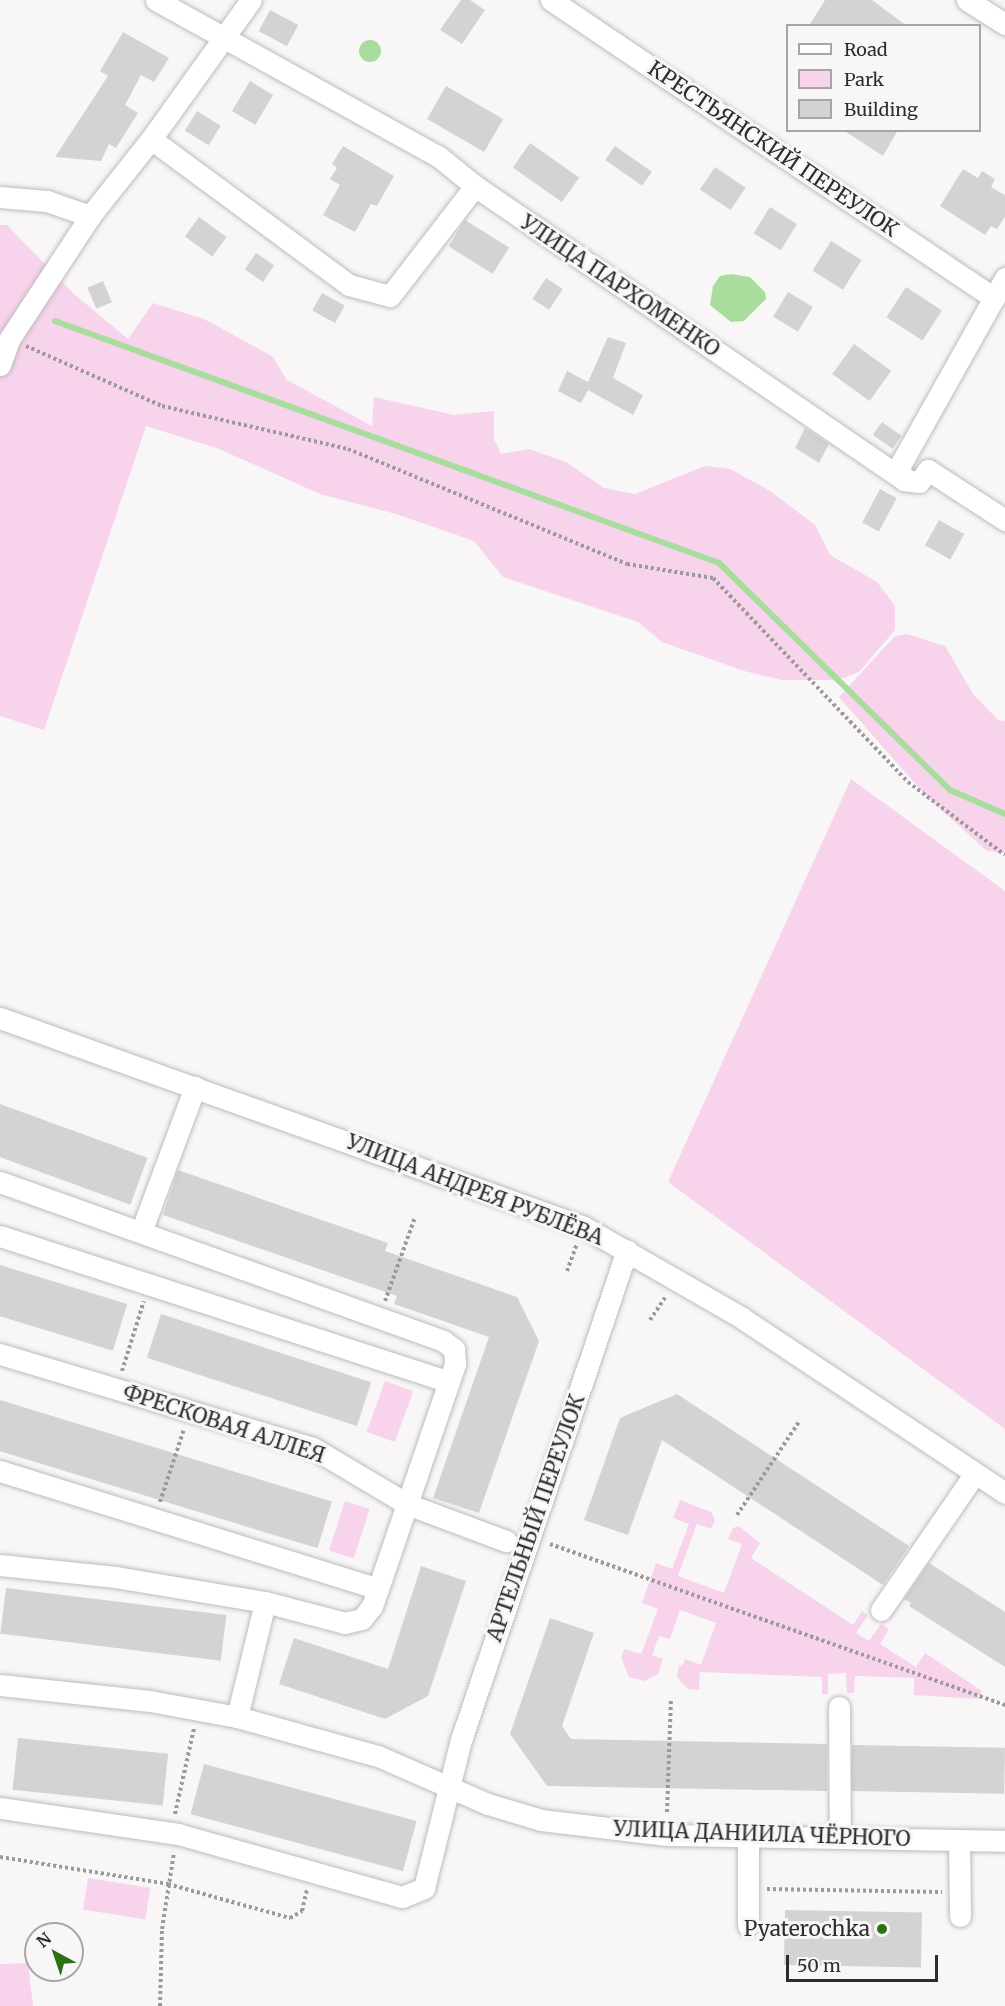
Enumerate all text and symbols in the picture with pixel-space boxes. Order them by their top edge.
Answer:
legend [786,24,981,132]
text: Road [844,38,888,61]
street label: КРЕСТЬЯНСКИЙ ПЕРЕУЛОК [643,56,903,242]
text: Park [844,68,884,91]
text: Building [844,98,918,121]
street label: УЛИЦА ПАРХОМЕНКО [516,210,724,362]
street label: УЛИЦА АНДРЕЯ РУБЛЁВА [343,1129,607,1251]
street label: ФРЕСКОВАЯ АЛЛЕЯ [120,1379,328,1469]
street label: АРТЕЛЬНЫЙ ПЕРЕУЛОК [482,1391,590,1645]
street label: УЛИЦА ДАНИИЛА ЧЁРНОГО [613,1816,911,1852]
place label: Pyaterochka [744,1916,870,1942]
north arrow [24,1922,84,1982]
marker: Pyaterochka [875,1922,889,1936]
text: N [32,1928,55,1951]
scale bar [789,1943,940,1981]
text: 50 m [797,1954,841,1977]

